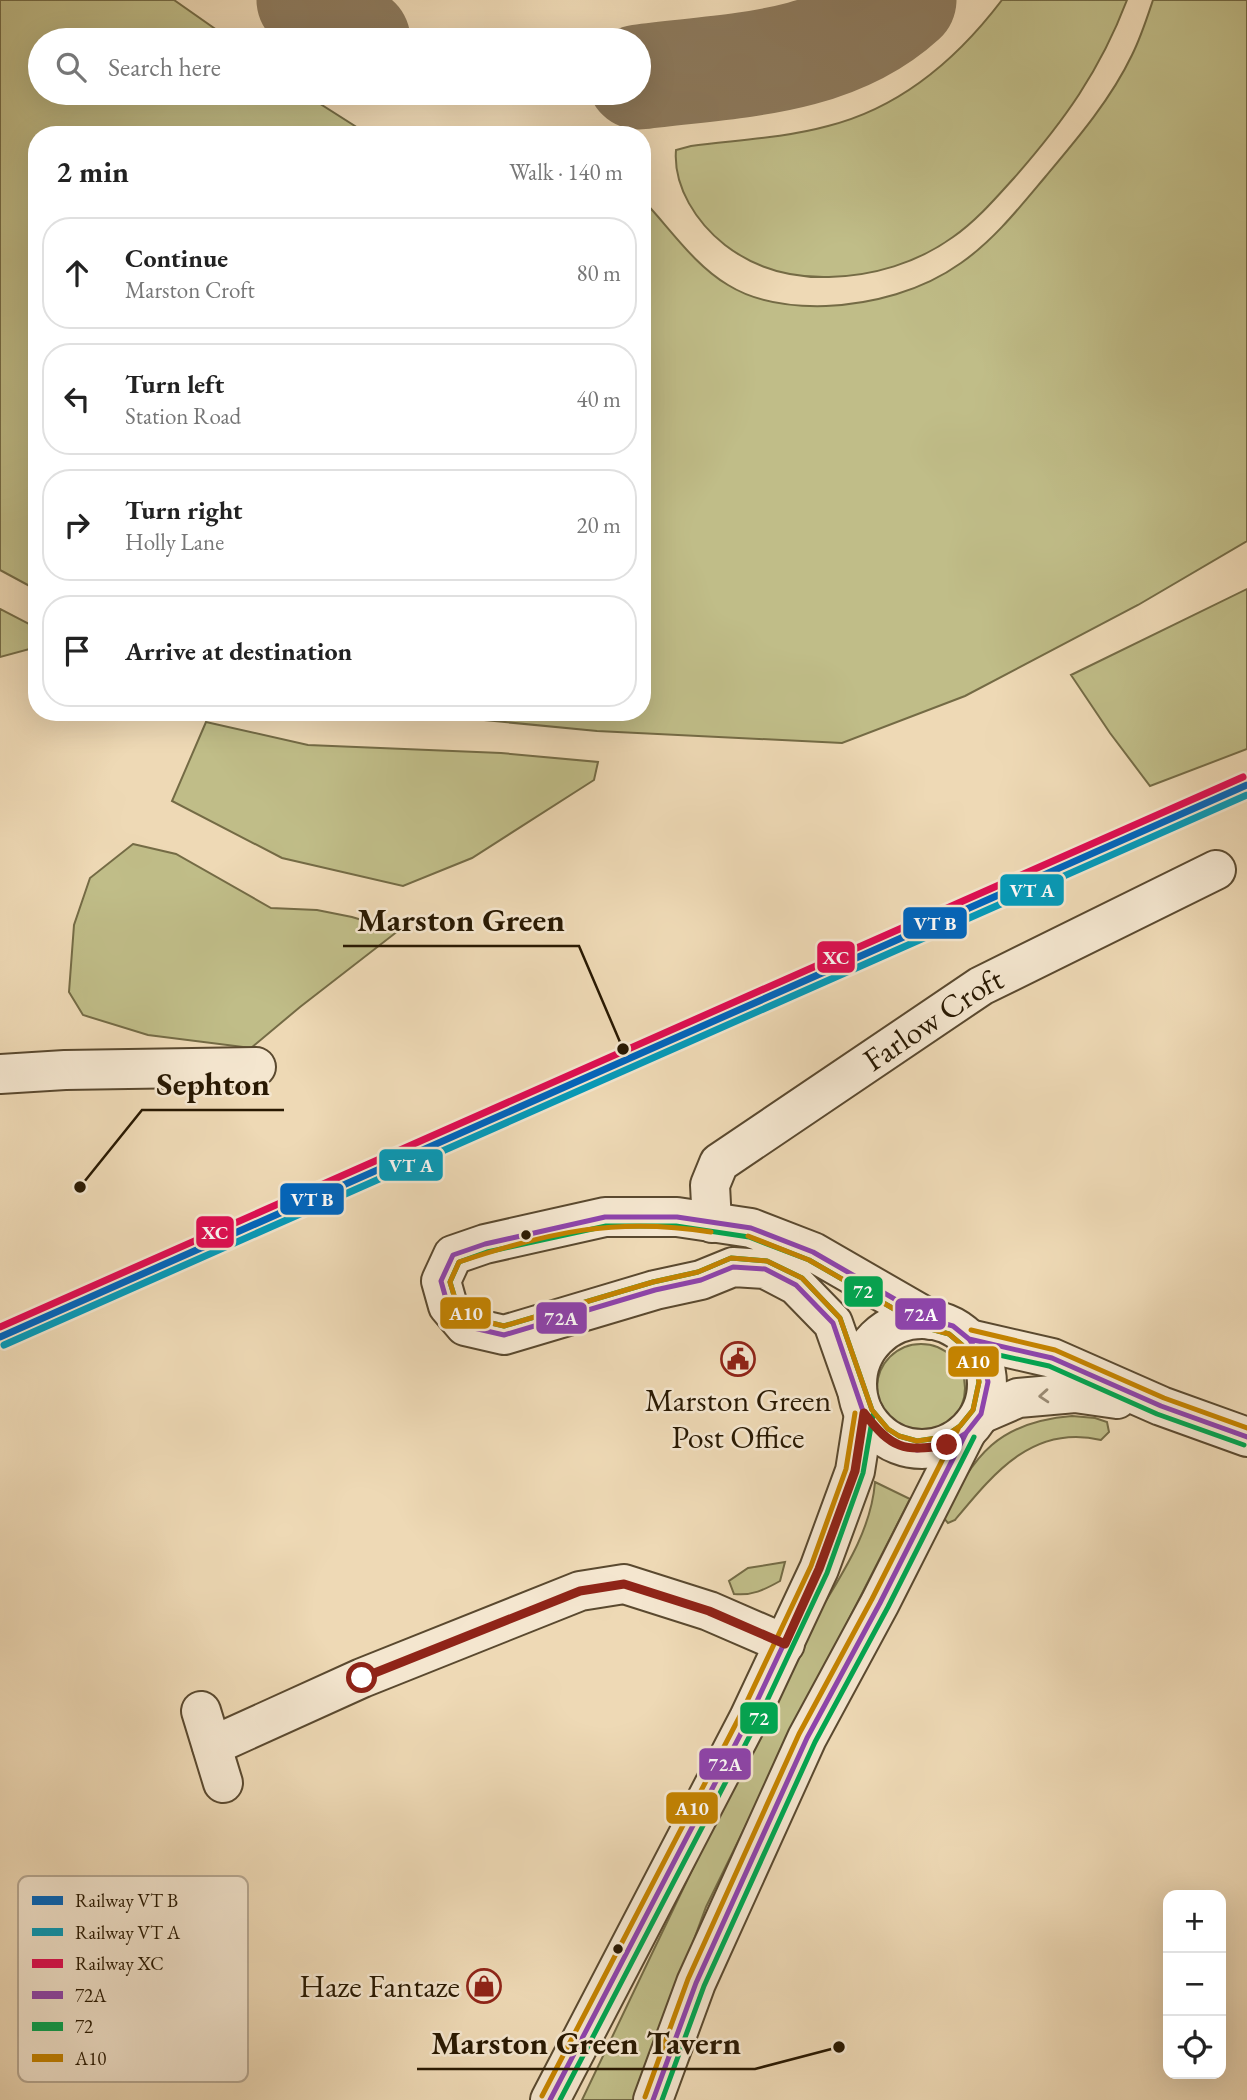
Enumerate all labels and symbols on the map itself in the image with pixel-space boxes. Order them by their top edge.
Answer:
line badge: VT A [999,873,1065,907]
text: VT A [1010,878,1055,903]
callout: Marston Green [343,892,579,946]
text: Marston Green [357,898,565,941]
line badge: VT B [902,906,968,940]
text: VT B [913,911,957,936]
line badge: XC [816,940,856,974]
text: XC [822,945,849,970]
street label: Farlow Croft [855,957,1010,1081]
callout: Sephton [142,1056,284,1110]
text: Sephton [156,1062,270,1105]
line badge: VT A [378,1148,444,1182]
text: VT A [389,1153,434,1178]
line badge: VT B [279,1182,345,1216]
text: VT B [290,1187,334,1212]
line badge: XC [195,1215,235,1249]
text: XC [201,1220,228,1245]
unlabelled marker [519,1228,533,1242]
line badge: 72 [843,1275,884,1308]
text: 72 [853,1279,873,1304]
line badge: A10 [439,1296,492,1330]
line badge: 72A [894,1297,947,1331]
text: A10 [448,1301,483,1326]
line badge: 72A [535,1301,588,1335]
text: 72A [904,1302,938,1327]
text: 72A [544,1306,578,1331]
public building icon: Marston Green Post Office [719,1340,757,1378]
line badge: A10 [947,1345,1000,1378]
text: A10 [955,1349,990,1374]
place label: Marston Green Post Office [645,1379,831,1458]
one-way arrow [1038,1388,1049,1403]
route end [931,1429,962,1460]
route start [346,1662,377,1693]
line badge: 72 [739,1701,779,1735]
text: 72 [749,1706,769,1731]
line badge: 72A [698,1747,752,1781]
text: 72A [708,1752,742,1777]
line badge: A10 [665,1791,719,1825]
text: A10 [674,1796,709,1821]
legend [18,1876,248,2082]
text: Railway VT B [75,1888,178,1913]
text: Railway VT A [75,1920,181,1945]
unlabelled marker [611,1942,625,1956]
text: Railway XC [75,1951,164,1976]
place label: Haze Fantaze [299,1965,460,2007]
shop icon: Haze Fantaze [465,1967,503,2005]
text: 72A [75,1983,107,2008]
text: 72 [75,2014,93,2039]
callout: Marston Green Tavern [417,2015,755,2069]
text: Marston Green Tavern [431,2021,741,2064]
text: A10 [74,2046,106,2071]

